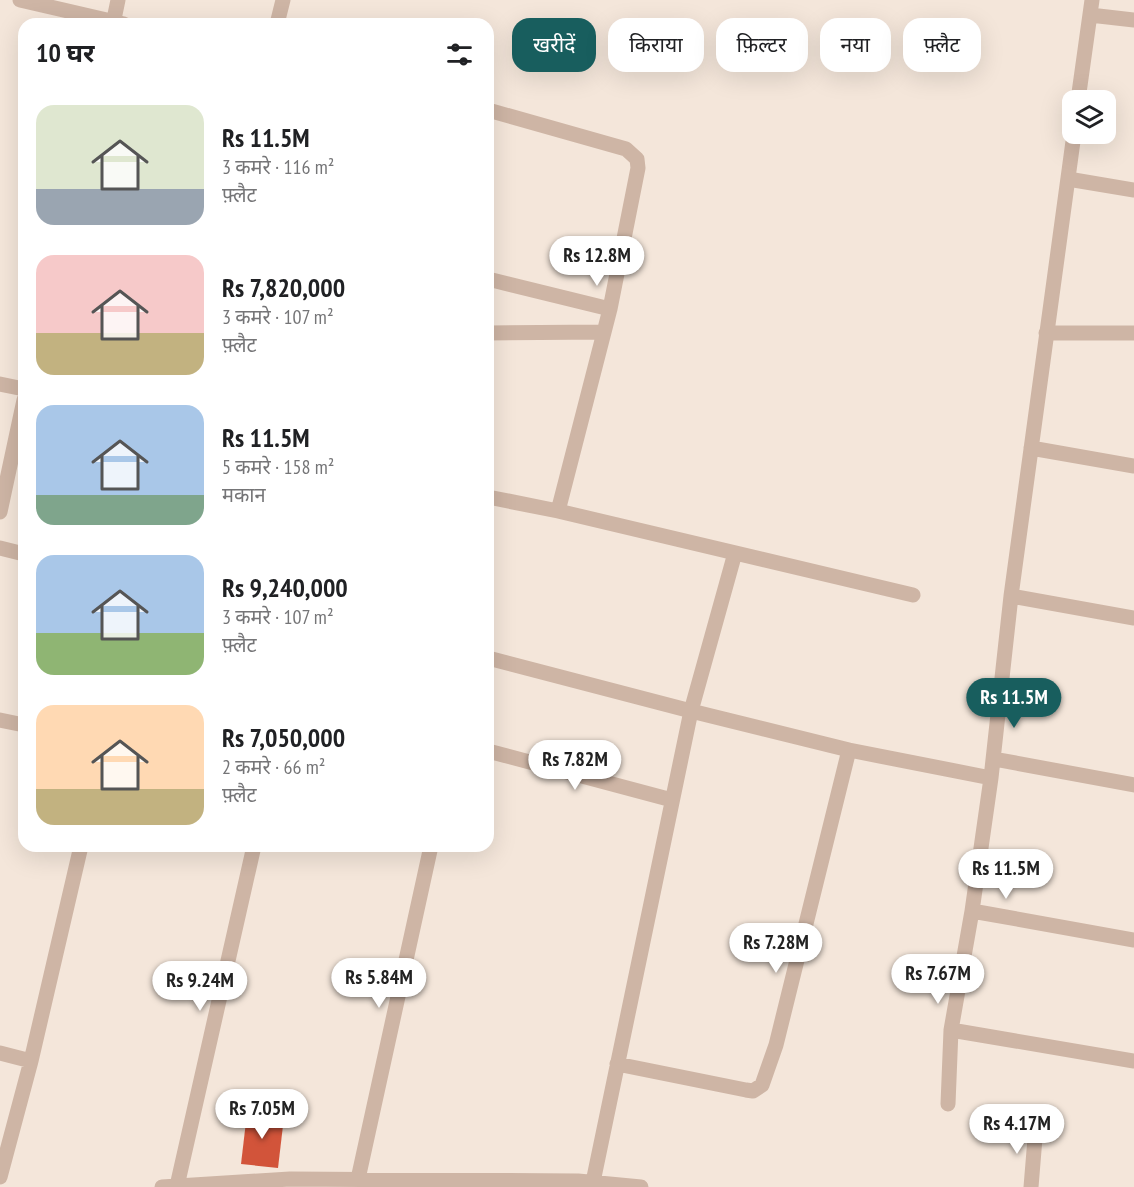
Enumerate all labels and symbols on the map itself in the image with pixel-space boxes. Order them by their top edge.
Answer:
pin: Rs 12.8M [535,236,659,287]
pin: Rs 11.5M [952,678,1076,729]
pin: Rs 7.82M [513,740,637,791]
pin: Rs 11.5M [944,849,1068,900]
pin: Rs 7.28M [714,923,838,974]
pin: Rs 7.67M [876,954,1000,1005]
pin: Rs 5.84M [317,958,441,1009]
pin: Rs 9.24M [138,961,262,1012]
pin: Rs 7.05M [200,1089,324,1140]
pin: Rs 4.17M [955,1104,1079,1155]

